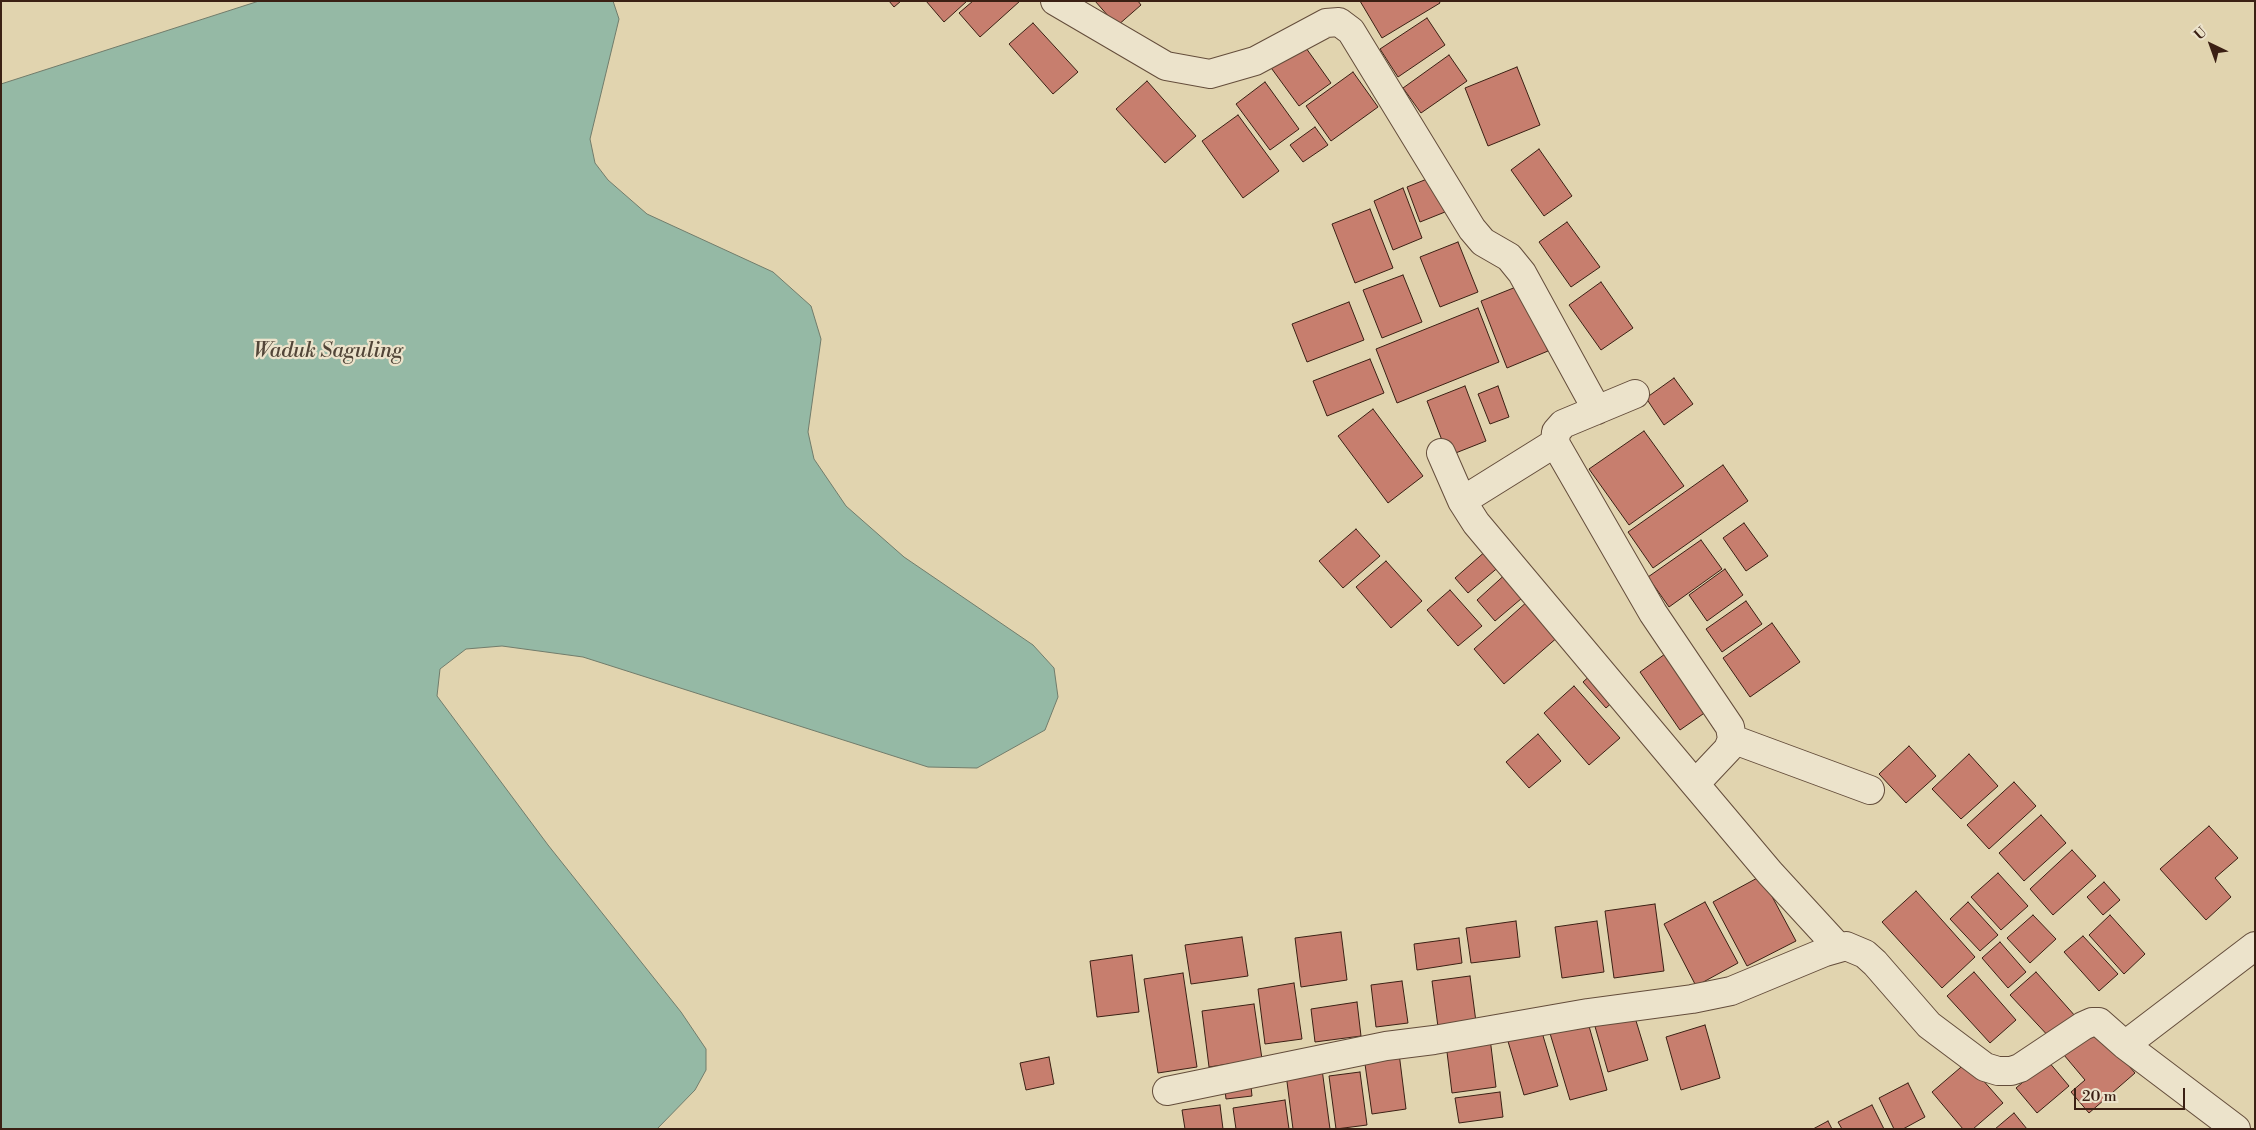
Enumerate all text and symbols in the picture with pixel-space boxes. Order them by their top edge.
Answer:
north arrow [2186,20,2236,70]
text: U [2191,24,2211,44]
water label: Waduk Saguling [253,339,403,365]
scale bar [2076,1078,2187,1110]
text: 20 m [2082,1087,2117,1106]

